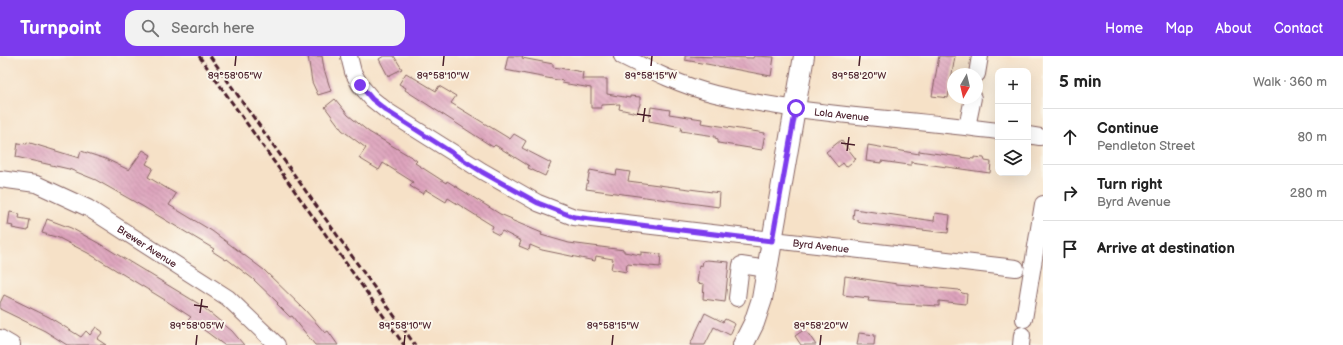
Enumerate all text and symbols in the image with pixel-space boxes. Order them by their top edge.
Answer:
search box [125,10,405,46]
text: Turnpoint [20,17,101,40]
icon: search [139,17,161,39]
text: Search here [171,19,254,38]
text: Home [1105,20,1143,37]
text: Map [1165,20,1193,37]
text: About [1215,20,1252,37]
text: Contact [1274,20,1323,37]
north arrow [947,68,983,104]
map controls [995,68,1031,176]
button: + [995,68,1031,104]
text: 89°58'05"W [208,70,262,82]
text: 89°58'10"W [417,70,469,82]
text: 89°58'15"W [625,70,677,82]
text: 89°58'20"W [832,70,886,82]
text: 5 min [1059,72,1102,92]
text: Walk · 360 m [1253,74,1327,90]
route end [351,76,369,94]
route start [787,99,805,117]
button: − [995,104,1031,140]
street label: Lola Avenue [813,106,870,124]
text: Continue [1097,119,1159,138]
icon: ahead [1059,126,1081,148]
text: 80 m [1298,129,1327,145]
text: Pendleton Street [1097,138,1195,154]
button: layers [995,140,1031,176]
text: Turn right [1097,175,1162,194]
icon: right [1059,182,1081,204]
text: 280 m [1290,185,1327,201]
text: Byrd Avenue [1097,194,1171,210]
street label: Brewer Avenue [115,223,179,271]
street label: Byrd Avenue [792,237,850,256]
icon: arrive [1059,238,1081,260]
text: Arrive at destination [1097,239,1235,258]
text: 89°58'05"W [170,320,224,332]
text: 89°58'10"W [379,320,431,332]
text: 89°58'15"W [587,320,639,332]
text: 89°58'20"W [794,320,848,332]

